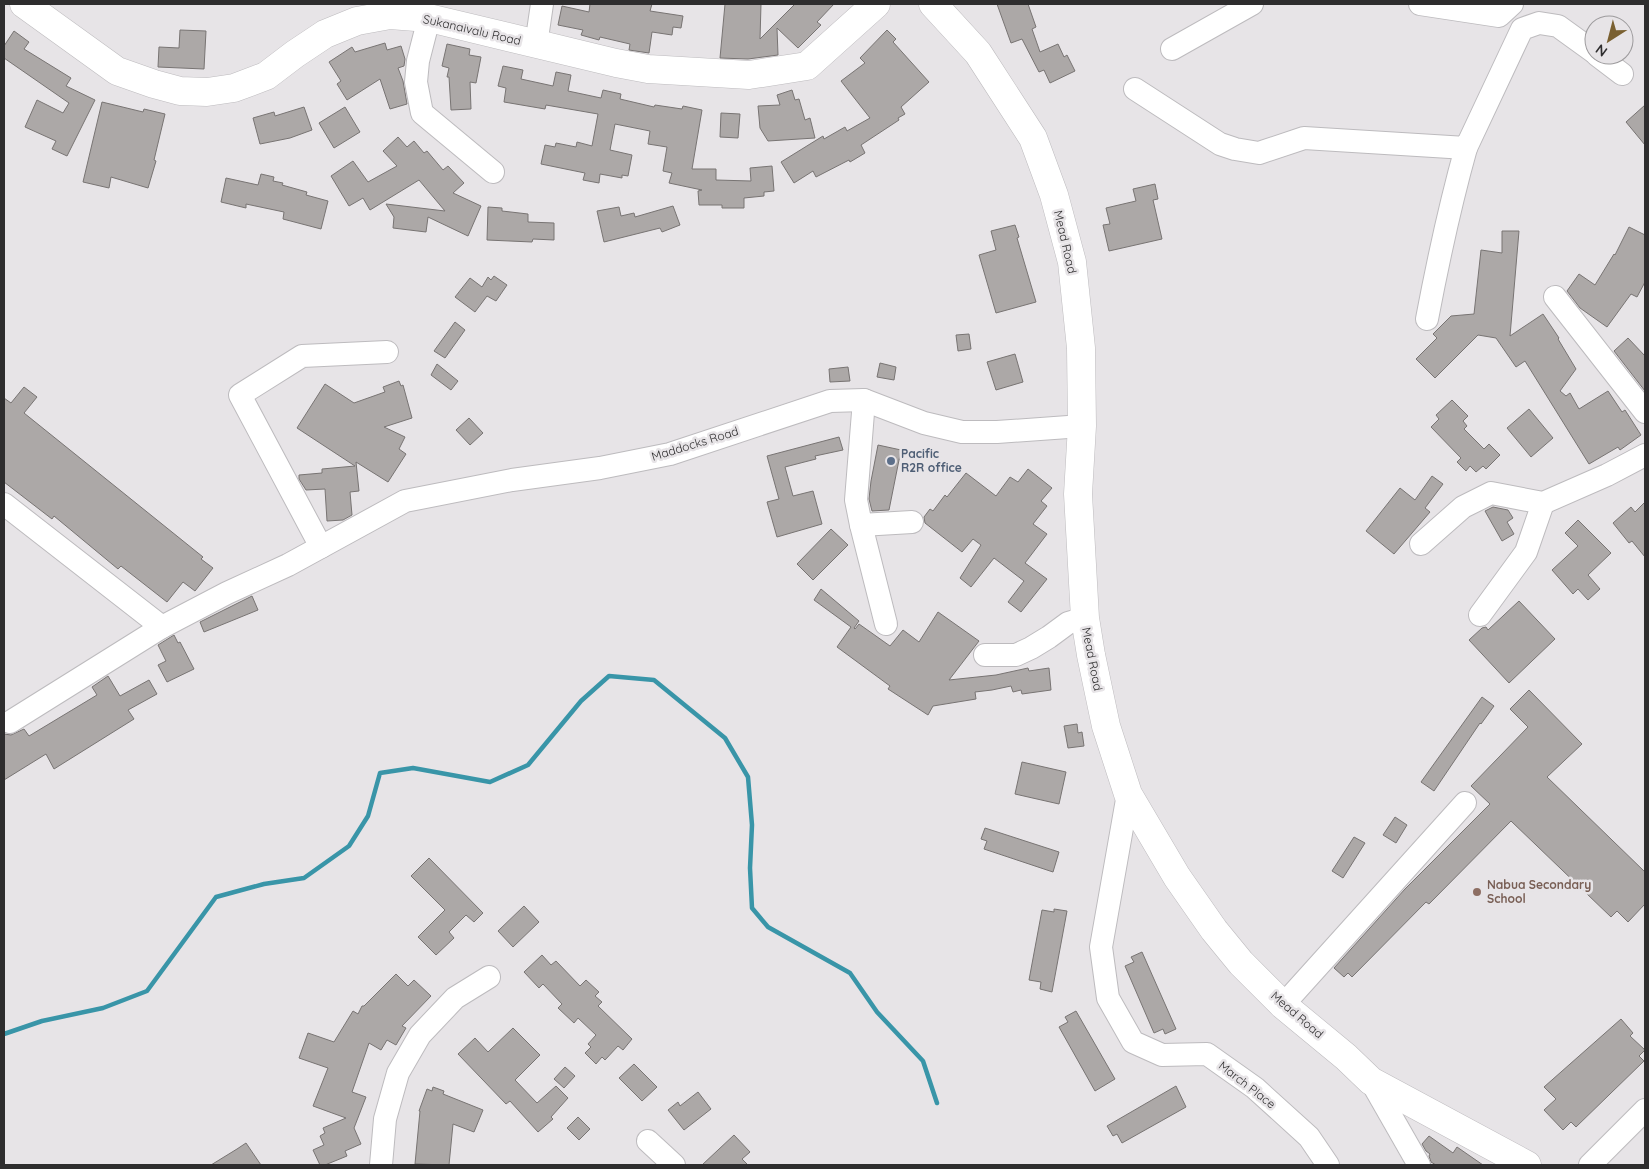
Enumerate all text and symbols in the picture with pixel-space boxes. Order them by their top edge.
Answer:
street label: Sukanaivalu Road [422,11,523,48]
north arrow [1584,15,1634,65]
text: N [1592,40,1611,61]
street label: Mead Road [1051,209,1080,275]
street label: Maddocks Road [650,423,740,464]
place label: Pacific R2R office [901,446,962,475]
marker: Pacific R2R office [885,455,897,467]
street label: Mead Road [1079,626,1106,692]
place label: Nabua Secondary School [1487,877,1591,906]
marker: Nabua Secondary School [1471,886,1483,898]
street label: Mead Road [1268,988,1327,1041]
street label: March Place [1216,1058,1279,1112]

